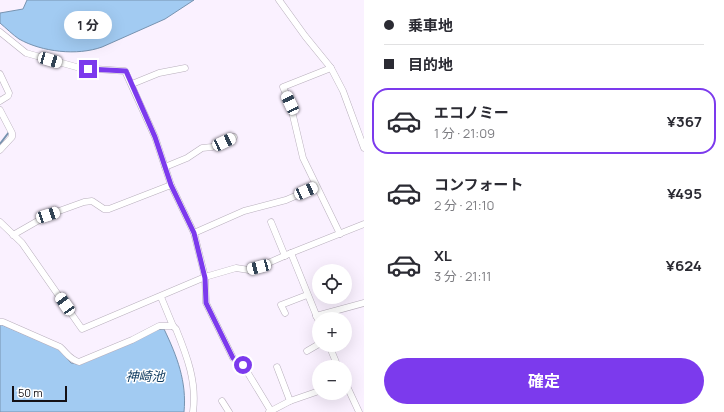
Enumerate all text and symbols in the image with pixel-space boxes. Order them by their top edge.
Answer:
callout: 1 分 [64,11,112,39]
text: 乗車地 [408,15,453,36]
text: 1 分 [77,16,99,34]
car [37,51,63,69]
text: 目的地 [408,54,453,75]
route end [79,60,97,78]
car [279,90,301,116]
text: エコノミー [434,102,509,123]
icon: car [386,103,422,139]
text: ¥367 [667,111,702,132]
text: 1 分 · 21:09 [434,124,495,142]
car [211,131,237,153]
text: コンフォート [434,174,524,195]
icon: car [386,175,422,211]
car [293,181,319,201]
text: ¥495 [667,183,702,204]
text: 2 分 · 21:10 [434,196,495,214]
car [35,206,61,224]
text: XL [434,245,452,266]
icon: car [386,247,422,283]
text: ¥624 [666,255,702,276]
car [246,258,272,276]
map controls [312,264,352,400]
button: locate [312,264,352,304]
text: 3 分 · 21:11 [434,267,491,285]
car [53,291,77,317]
button: + [312,312,352,352]
route start [234,356,252,374]
button: 確定 [384,358,704,404]
button: − [312,360,352,400]
water label: 神崎池 [125,367,166,385]
scale bar [12,384,67,403]
text: 50 m [18,385,43,400]

